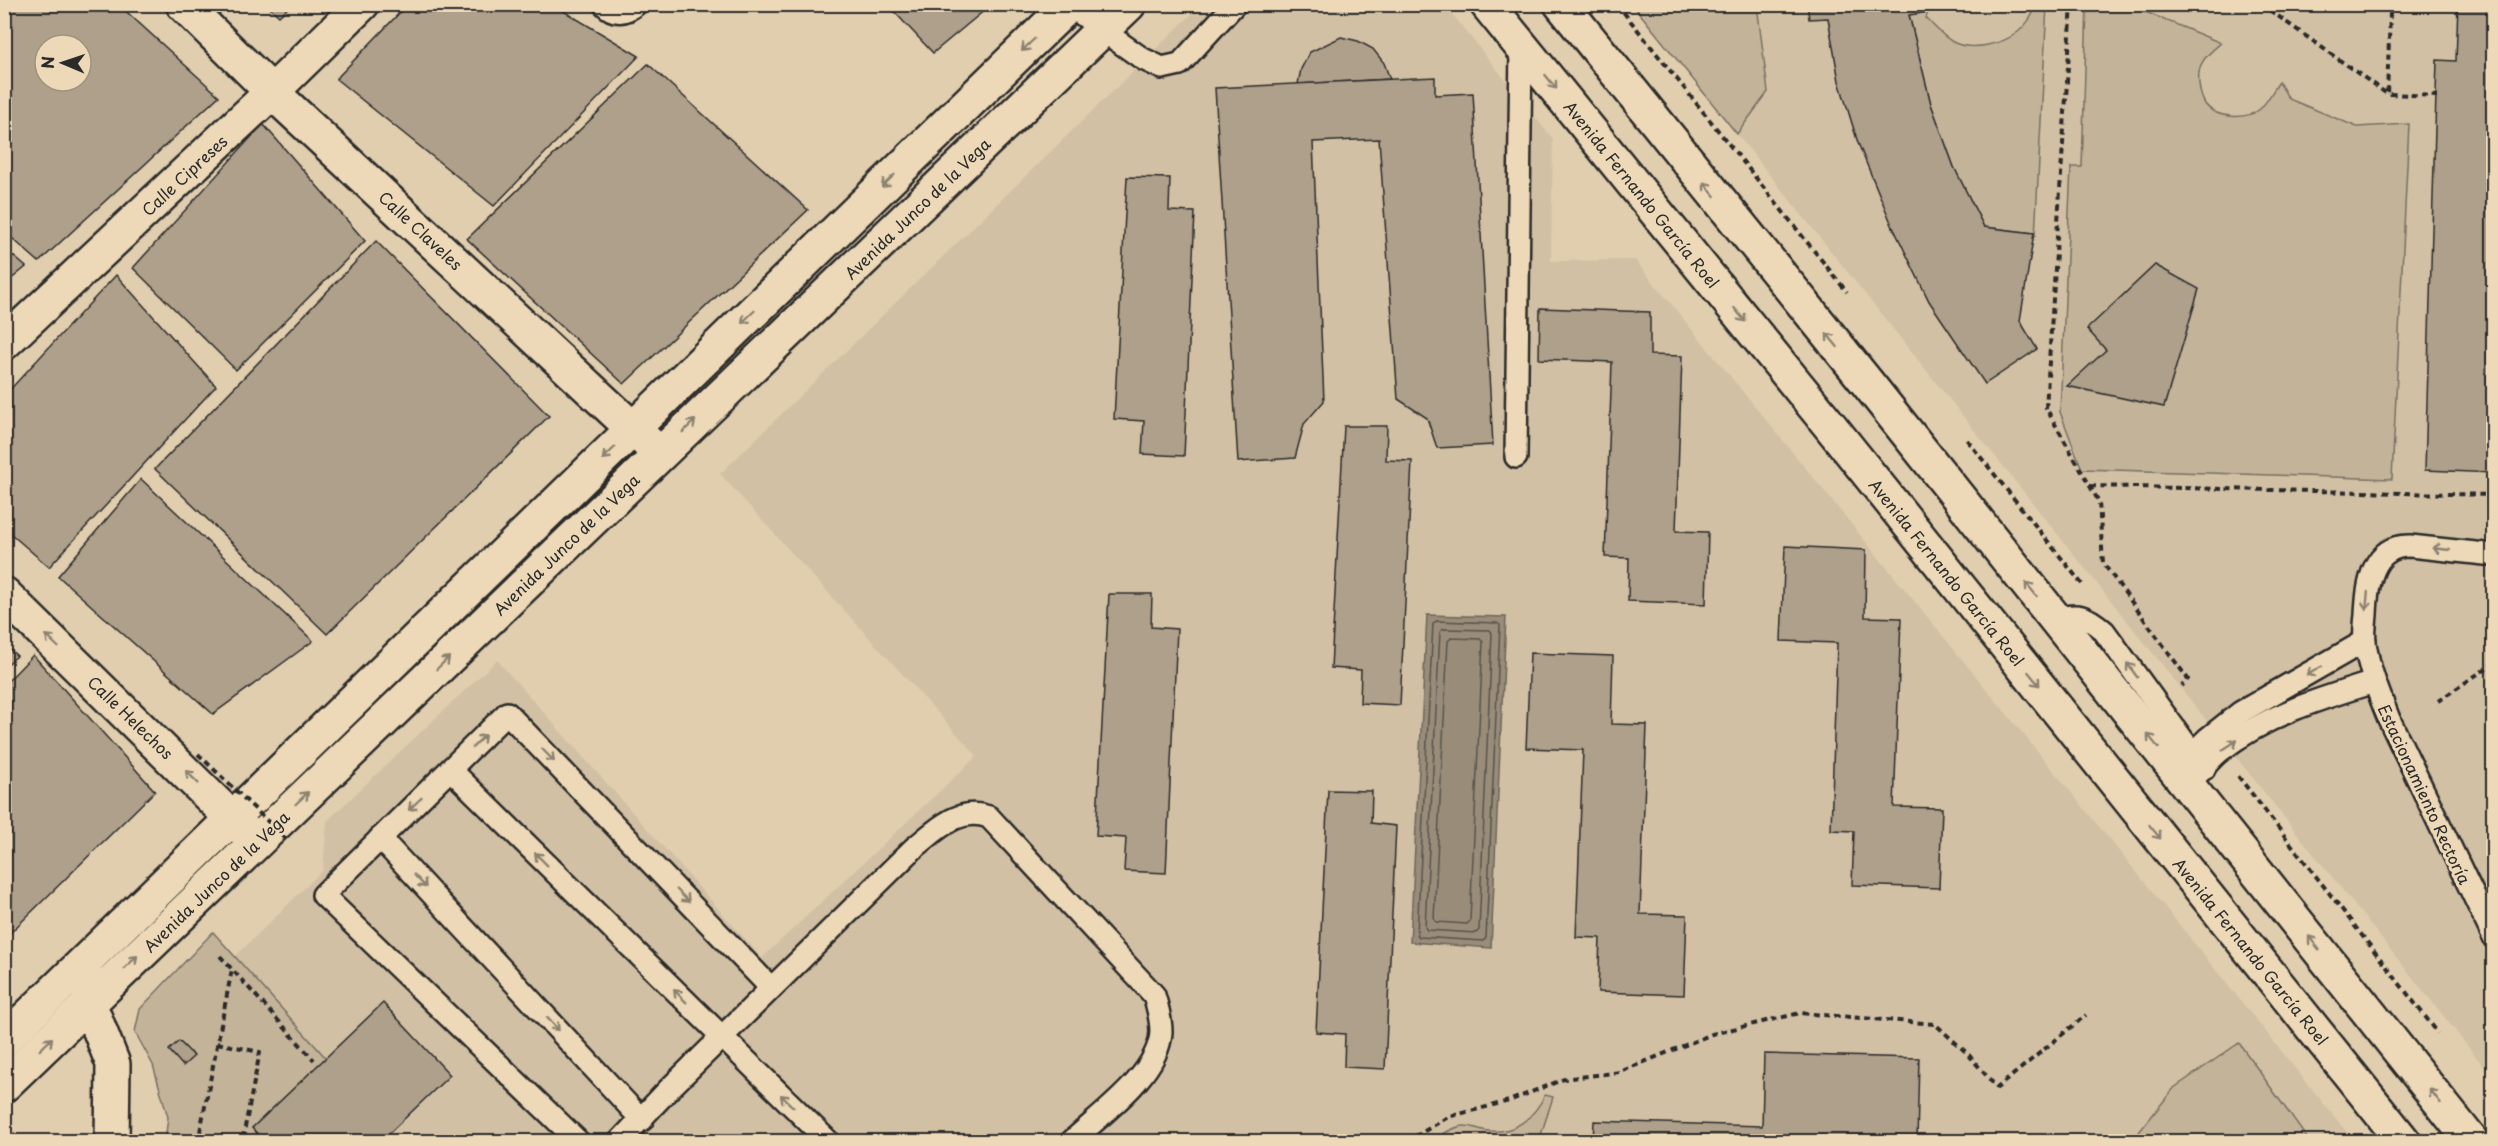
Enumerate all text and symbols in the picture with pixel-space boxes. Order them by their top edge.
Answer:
north arrow [33,33,93,93]
one-way arrow [1021,38,1036,53]
text: N [35,56,59,69]
one-way arrow [1544,74,1558,89]
street label: Avenida Fernando García Roel [1559,95,1725,293]
street label: Calle Cipreses [136,129,232,221]
street label: Avenida Junco de la Vega [839,132,995,284]
one-way arrow [881,174,896,188]
one-way arrow [1702,182,1716,197]
street label: Calle Claveles [374,185,468,275]
one-way arrow [1734,307,1747,323]
one-way arrow [741,310,756,324]
one-way arrow [1825,333,1839,348]
one-way arrow [682,419,697,433]
one-way arrow [601,445,616,460]
street label: Avenida Junco de la Vega [488,468,644,620]
street label: Avenida Fernando García Roel [1864,473,2030,671]
one-way arrow [2432,543,2452,554]
one-way arrow [2025,581,2038,597]
one-way arrow [2361,590,2372,610]
one-way arrow [45,633,60,648]
one-way arrow [435,656,450,670]
one-way arrow [2126,663,2138,679]
one-way arrow [2306,665,2323,677]
street label: Calle Helechos [83,670,179,764]
one-way arrow [2027,671,2040,687]
street label: Estacionamiento Rectoría [2373,700,2477,888]
one-way arrow [2147,733,2160,749]
one-way arrow [472,734,486,749]
one-way arrow [2221,739,2238,751]
one-way arrow [541,748,555,763]
one-way arrow [184,770,199,784]
one-way arrow [294,791,309,805]
one-way arrow [408,797,423,811]
street label: Avenida Junco de la Vega [138,805,294,957]
one-way arrow [2149,824,2162,840]
one-way arrow [534,852,549,866]
street label: Avenida Fernando García Roel [2168,852,2334,1050]
one-way arrow [413,874,427,889]
one-way arrow [676,888,690,903]
one-way arrow [2307,935,2320,951]
one-way arrow [123,955,138,969]
one-way arrow [673,988,688,1003]
one-way arrow [546,1016,560,1031]
one-way arrow [39,1037,54,1051]
one-way arrow [2428,1088,2441,1104]
one-way arrow [780,1093,795,1108]

